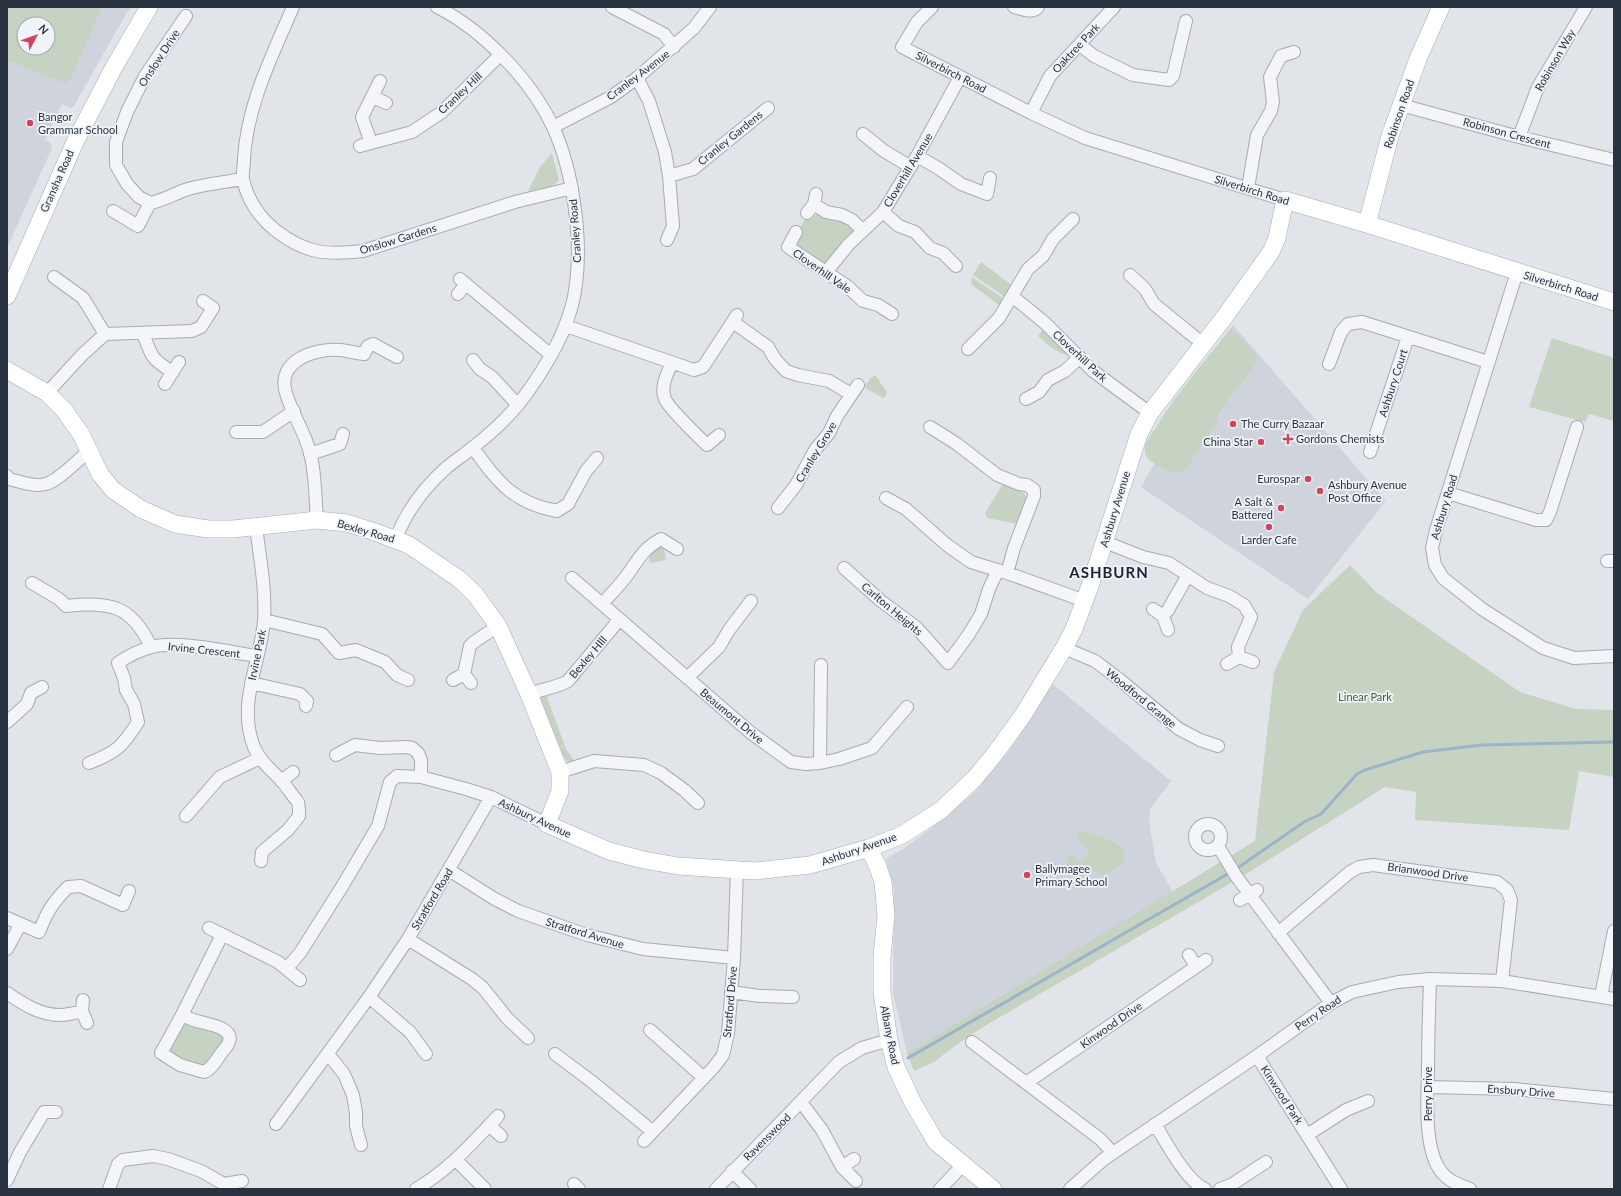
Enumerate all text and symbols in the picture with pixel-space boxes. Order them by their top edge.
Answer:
north arrow [16,16,56,56]
street label: Oaktree Park [1049,20,1102,75]
text: N [36,22,52,37]
street label: Onslow Drive [135,26,182,89]
street label: Robinson Way [1532,26,1578,93]
street label: Cranley Avenue [604,47,672,102]
street label: Silverbirch Road [914,48,989,95]
street label: Cranley Hill [435,69,484,116]
street label: Robinson Road [1381,78,1416,150]
street label: Cranley Gardens [695,107,765,168]
place label: Bangor Grammar School [38,110,118,136]
street label: Robinson Crescent [1462,115,1552,150]
marker: Bangor Grammar School [25,118,35,128]
street label: Cloverhill Avenue [880,130,935,209]
street label: Gransha Road [37,148,76,214]
street label: Silverbirch Road [1213,172,1291,207]
street label: Cranley Road [566,199,583,263]
street label: Onslow Gardens [358,221,438,256]
street label: Cloverhill Vale [791,246,854,296]
street label: Silverbirch Road [1522,268,1600,303]
street label: Cloverhill Park [1050,327,1111,384]
street label: Ashbury Court [1375,347,1410,418]
place label: The Curry Bazaar [1241,417,1324,430]
street label: Cranley Grove [792,419,839,484]
marker: The Curry Bazaar [1228,419,1238,429]
place label: Gordons Chemists [1296,432,1385,445]
marker: Gordons Chemists [1283,434,1293,444]
place label: China Star [1203,435,1253,448]
marker: China Star [1256,437,1266,447]
street label: Ashbury Avenue [1097,469,1132,548]
place label: Eurospar [1257,472,1300,485]
street label: Ashbury Road [1427,473,1460,541]
marker: Eurospar [1303,474,1313,484]
place label: Ashbury Avenue Post Office [1328,478,1407,504]
marker: Ashbury Avenue Post Office [1315,486,1325,496]
place label: A Salt & Battered [1232,495,1273,521]
marker: A Salt & Battered [1276,503,1286,513]
street label: Bexley Road [336,516,396,545]
marker: Larder Cafe [1264,522,1274,532]
place label: Larder Cafe [1241,533,1297,546]
district label: ASHBURN [1068,563,1149,581]
street label: Carlton Heights [859,579,926,638]
street label: Irvine Park [245,628,268,681]
street label: Bexley HIll [566,633,609,681]
street label: Irvine Crescent [167,639,241,660]
street label: Woodford Grange [1103,665,1179,730]
street label: Beaumont Drive [698,685,767,746]
park label: Linear Park [1338,690,1392,703]
street label: Ashbury Avenue [497,795,574,840]
street label: Ashbury Avenue [819,829,898,868]
street label: Brianwood Drive [1387,859,1469,884]
place label: Ballymagee Primary School [1035,862,1107,888]
street label: Stratford Road [408,865,455,932]
marker: Ballymagee Primary School [1022,870,1032,880]
street label: Stratford Avenue [544,914,626,951]
street label: Stratford Drive [720,966,739,1038]
street label: Perry Road [1292,992,1343,1033]
street label: Kinwood Drive [1077,998,1144,1051]
street label: Albany Road [878,1004,903,1066]
street label: Kinwood Park [1259,1063,1306,1127]
street label: Perry Drive [1421,1067,1434,1121]
street label: Ensbury Drive [1487,1082,1556,1099]
street label: Ravenswood [740,1110,793,1163]

